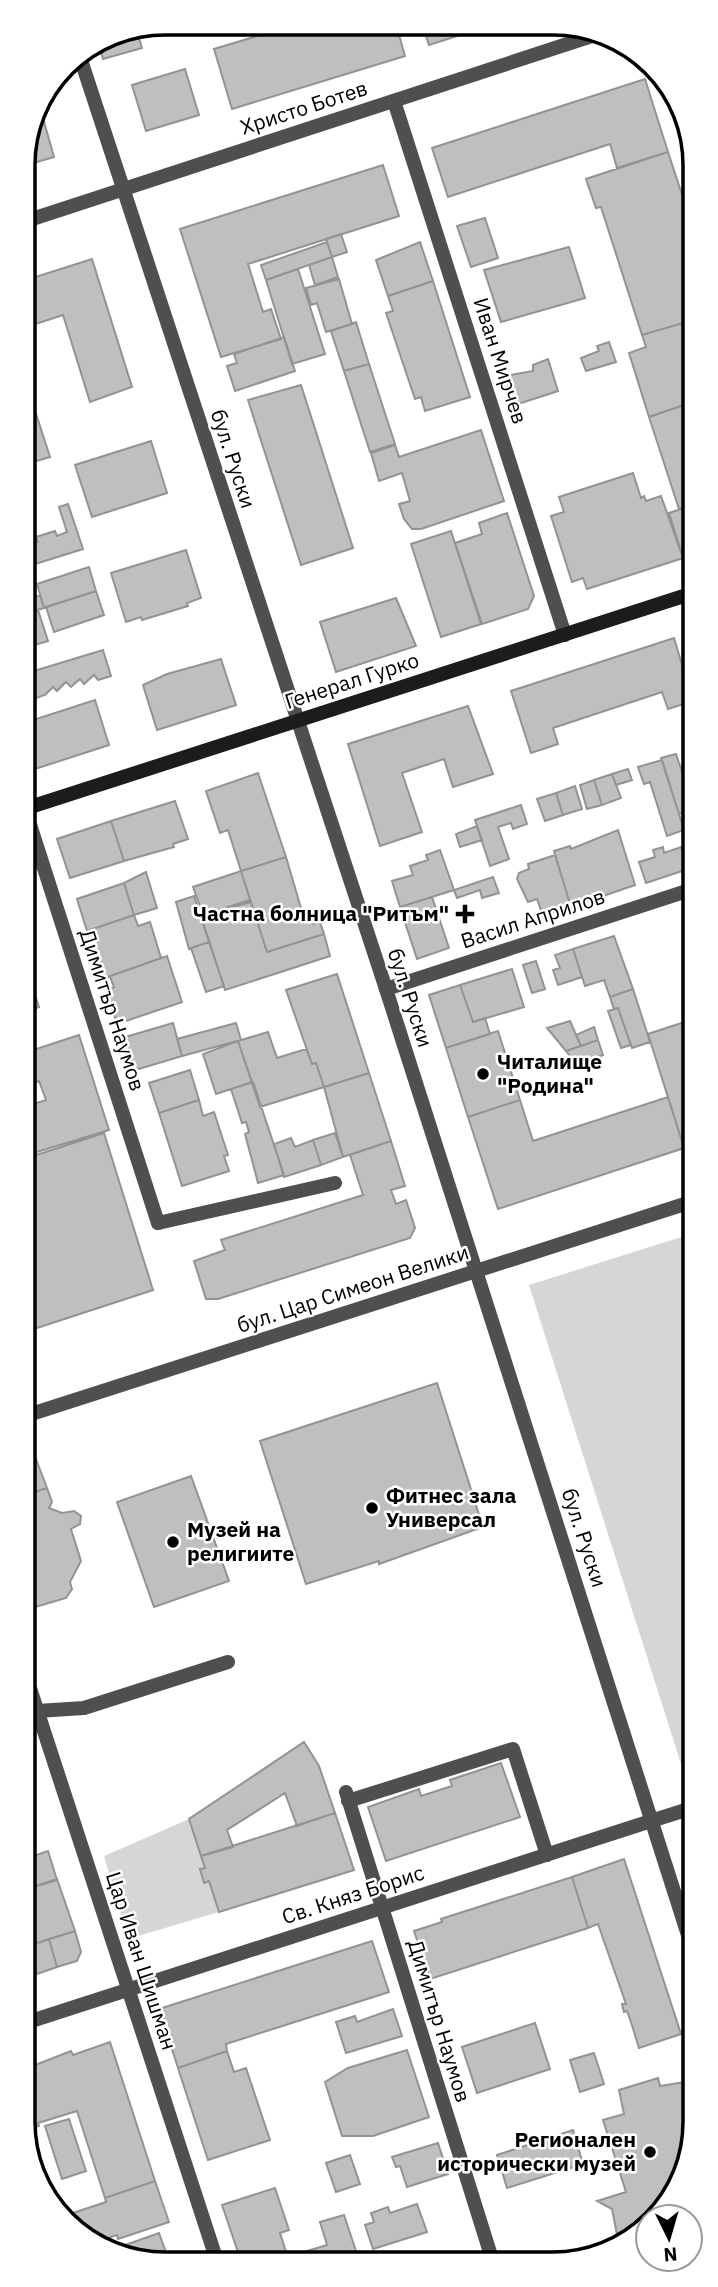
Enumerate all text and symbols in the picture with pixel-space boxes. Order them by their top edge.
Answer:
street label: Христо Ботев [237,73,371,141]
street label: Иван Мирчев [467,294,535,427]
street label: бул. Руски [205,406,263,512]
street label: Генерал Гурко [281,645,422,715]
street label: Васил Априлов [457,882,608,955]
place label: Частна болница "Ритъм" [193,899,449,927]
marker: Частна болница "Ритъм" [455,904,475,924]
street label: Димитър Наумов [74,925,152,1094]
street label: бул. Руски [382,945,440,1051]
place label: Читалище "Родина" [497,1047,602,1099]
marker: Читалище "Родина" [475,1066,491,1082]
street label: бул. Цар Симеон Велики [233,1237,472,1339]
place label: Фитнес зала Универсал [386,1481,517,1533]
street label: бул. Руски [556,1485,614,1591]
marker: Фитнес зала Универсал [364,1500,380,1516]
place label: Музей на религиите [187,1515,295,1567]
marker: Музей на религиите [165,1534,181,1550]
street label: Св. Княз Борис [278,1858,427,1930]
street label: Цар Иван Шишман [100,1868,184,2053]
street label: Димитър Наумов [402,1936,478,2105]
place label: Регионален исторически музей [437,2125,636,2177]
marker: Регионален исторически музей [642,2144,658,2160]
north arrow [634,2203,704,2273]
text: N [663,2242,678,2267]

